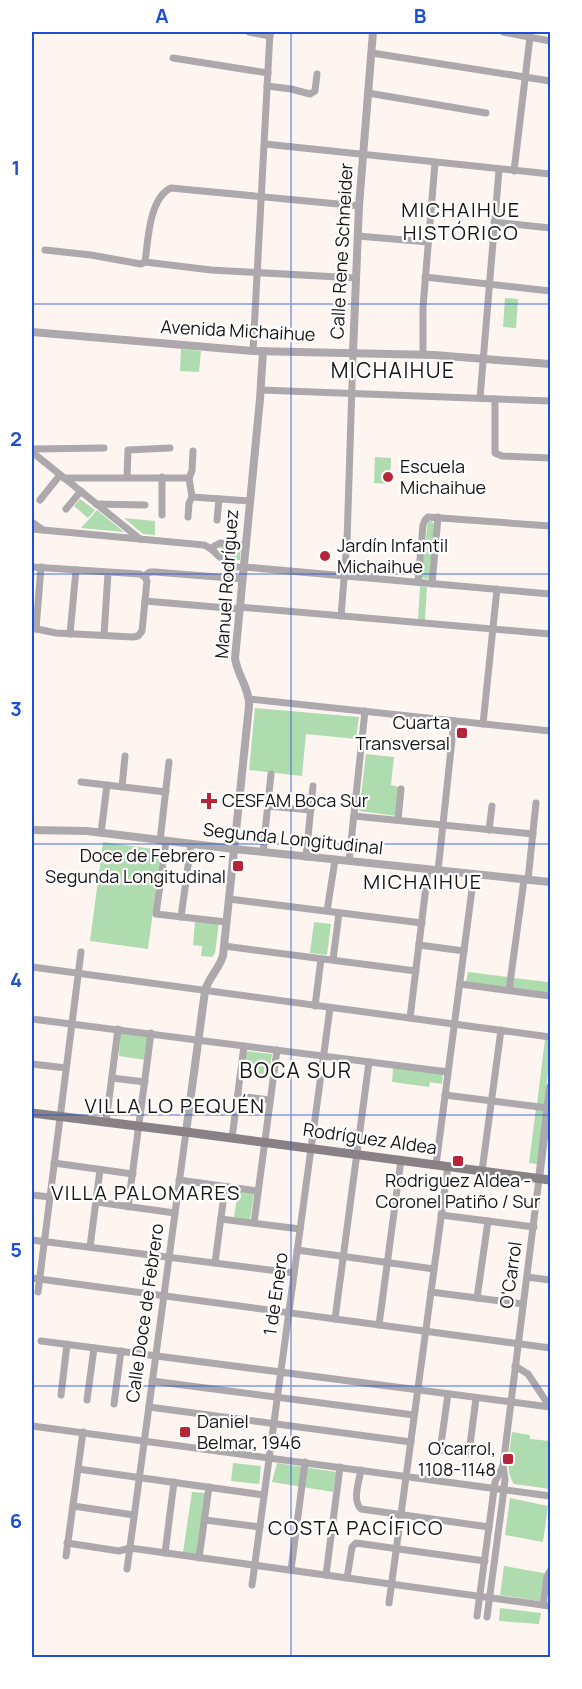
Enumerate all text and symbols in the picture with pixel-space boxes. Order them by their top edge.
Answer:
text: A [155,2,169,29]
text: B [414,2,427,29]
text: 1 [12,154,20,181]
street label: Calle Rene Schneider [324,162,358,340]
district label: MICHAIHUE HISTÓRICO [401,196,521,246]
street label: Avenida Michaihue [160,314,316,346]
district label: MICHAIHUE [331,356,455,384]
text: 2 [10,425,22,452]
place label: Escuela Michaihue [400,454,486,499]
marker: Escuela Michaihue [381,470,395,484]
street label: Manuel Rodríguez [209,508,243,659]
place label: Jardín Infantil Michaihue [337,533,448,578]
marker: Jardín Infantil Michaihue [318,549,332,563]
text: 3 [10,695,22,722]
place label: Cuarta Transversal [355,710,450,755]
marker: Cuarta Transversal [455,726,469,740]
place label: CESFAM Boca Sur [222,788,369,812]
marker: CESFAM Boca Sur [200,792,218,810]
street label: Segunda Longitudinal [202,817,384,859]
place label: Doce de Febrero - Segunda Longitudinal [45,843,226,888]
marker: Doce de Febrero - Segunda Longitudinal [231,859,245,873]
district label: MICHAIHUE [363,868,483,895]
text: 4 [10,966,22,993]
district label: BOCA SUR [239,1056,353,1084]
district label: VILLA LO PEQUÉN [84,1092,266,1119]
street label: Rodríguez Aldea [302,1117,439,1159]
marker: Rodriguez Aldea - Coronel Patiño / Sur [451,1154,465,1168]
place label: Rodriguez Aldea - Coronel Patiño / Sur [375,1168,541,1213]
district label: VILLA PALOMARES [51,1179,241,1206]
street label: Calle Doce de Febrero [120,1222,168,1404]
text: 5 [10,1236,22,1263]
street label: O'Carrol [493,1240,527,1310]
street label: 1 de Enero [257,1251,293,1337]
place label: Daniel Belmar, 1946 [197,1409,301,1454]
marker: Daniel Belmar, 1946 [178,1425,192,1439]
place label: O'carrol, 1108-1148 [418,1436,496,1481]
marker: O'carrol, 1108-1148 [501,1452,515,1466]
text: 6 [10,1507,22,1534]
district label: COSTA PACÍFICO [268,1514,444,1541]

